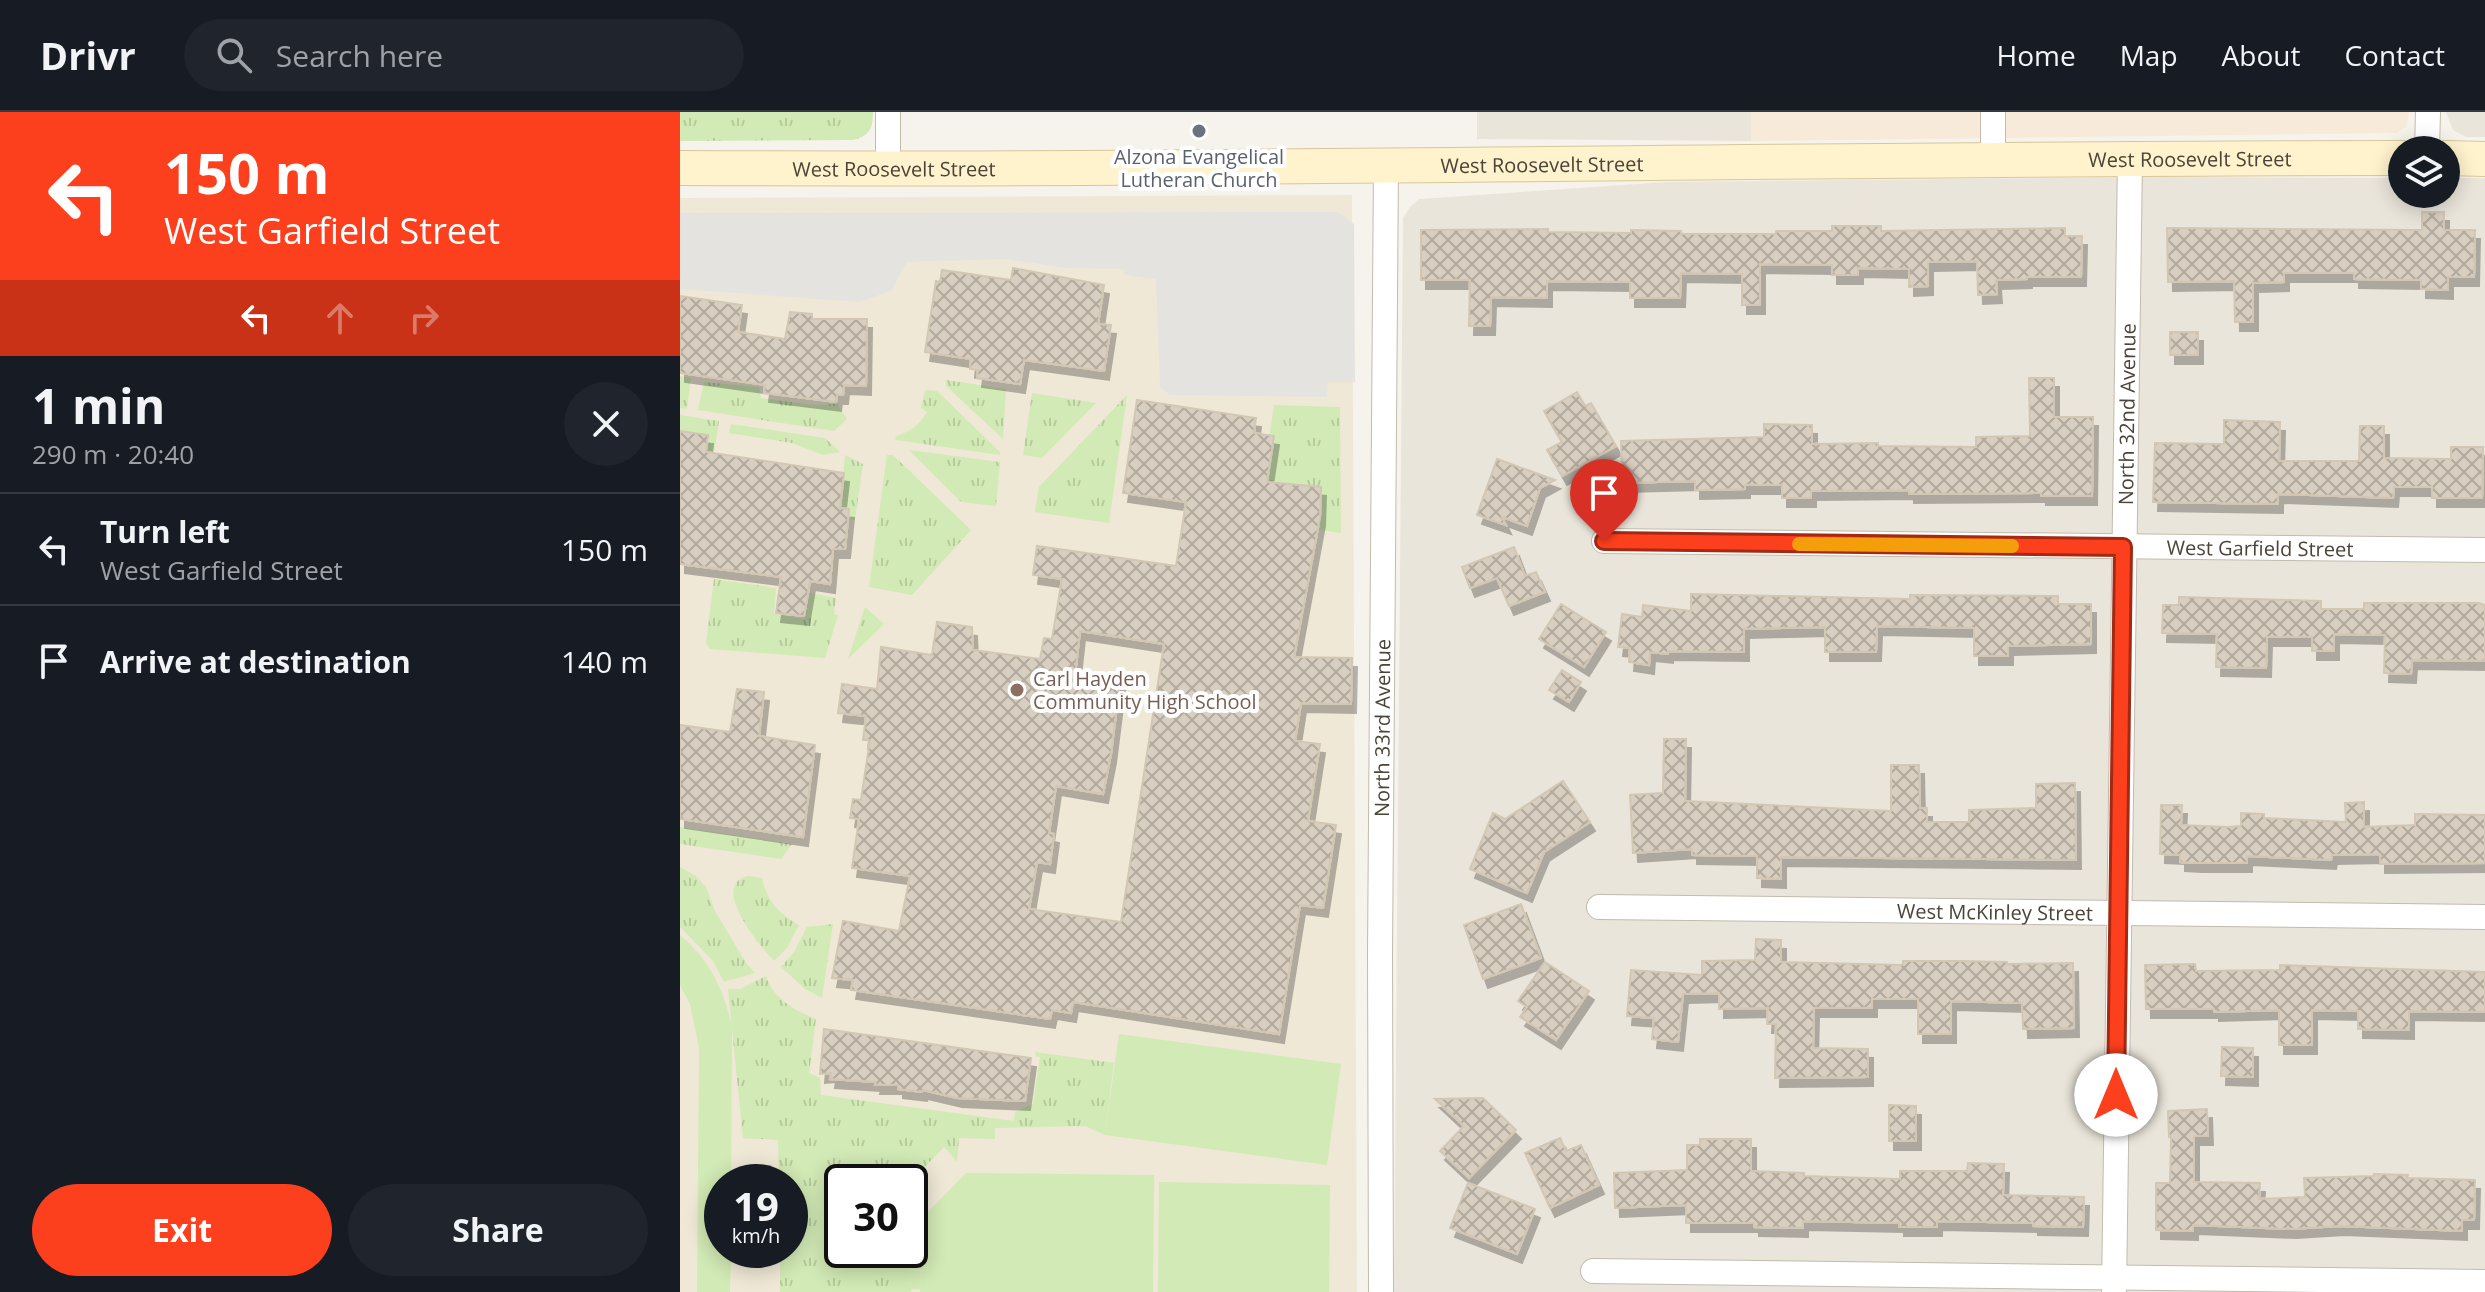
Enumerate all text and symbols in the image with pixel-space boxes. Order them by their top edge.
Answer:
search box [184,19,744,91]
text: Drivr [40,29,136,81]
icon: search [212,33,256,77]
text: Search here [276,35,443,76]
text: Home [1997,36,2076,74]
text: Map [2120,36,2178,74]
text: About [2222,36,2300,74]
text: Contact [2344,36,2445,74]
marker: Alzona Evangelical Lutheran Church [1190,122,1208,140]
text: 150 m [164,134,330,210]
map controls [2388,136,2460,208]
button: layers [2388,136,2460,208]
place label: Alzona Evangelical Lutheran Church [1114,143,1284,193]
icon: left [32,144,136,248]
street label: West Roosevelt Street [2088,145,2292,173]
street label: West Roosevelt Street [1440,150,1644,179]
street label: West Roosevelt Street [792,155,996,182]
text: West Garfield Street [164,206,500,255]
icon: left [234,296,278,340]
icon: ahead [318,296,362,340]
icon: right [402,296,446,340]
street label: North 32nd Avenue [2112,323,2141,505]
text: 1 min [32,373,165,438]
button: close [564,382,648,466]
text: 290 m · 20:40 [32,436,194,472]
pin [1570,459,1638,541]
icon: arrive [1582,471,1626,515]
text: Turn left [100,511,230,552]
icon: left [32,527,76,571]
text: 150 m [561,529,648,570]
street label: West Garfield Street [2166,533,2354,562]
text: West Garfield Street [100,552,343,588]
icon: arrive [32,639,76,683]
street label: North 33rd Avenue [1368,639,1396,817]
text: Arrive at destination [100,641,411,682]
text: 140 m [561,641,648,682]
place label: Carl Hayden Community High School [1033,665,1257,715]
marker: Carl Hayden Community High School [1008,681,1026,699]
street label: West McKinley Street [1897,897,2093,926]
position arrow [2074,1053,2158,1137]
speed limit sign: 30 [824,1164,928,1268]
text: 19 [733,1178,779,1233]
button: Exit [32,1184,332,1276]
button: Share [348,1184,648,1276]
text: km/h [732,1222,780,1249]

